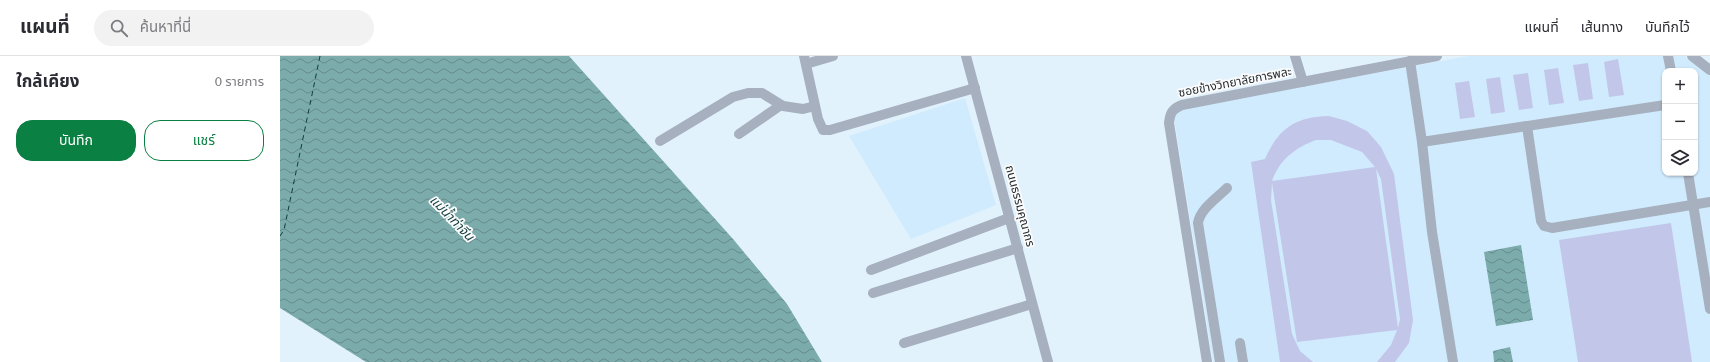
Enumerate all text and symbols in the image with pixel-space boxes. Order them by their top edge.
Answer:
search box [94,10,374,46]
text: แผนที่ [20,15,70,38]
icon: search [108,17,130,39]
text: ค้นหาที่นี่ [140,18,191,36]
text: แผนที่ [1525,19,1559,35]
text: เส้นทาง [1581,19,1623,35]
text: บันทึกไว้ [1645,19,1690,35]
street label: ซอยข้างวิทยาลัยการพละ [1177,64,1293,100]
map controls [1662,68,1698,176]
button: + [1662,68,1698,104]
text: ใกล้เคียง [16,71,79,91]
text: 0 รายการ [215,74,264,89]
button: − [1662,104,1698,140]
button: บันทึก [16,120,136,161]
button: แชร์ [144,120,264,161]
button: layers [1662,140,1698,176]
street label: ถนนธรรมคุณากร [1002,164,1038,248]
water label: แม่น้ำท่าจีน [427,191,479,244]

